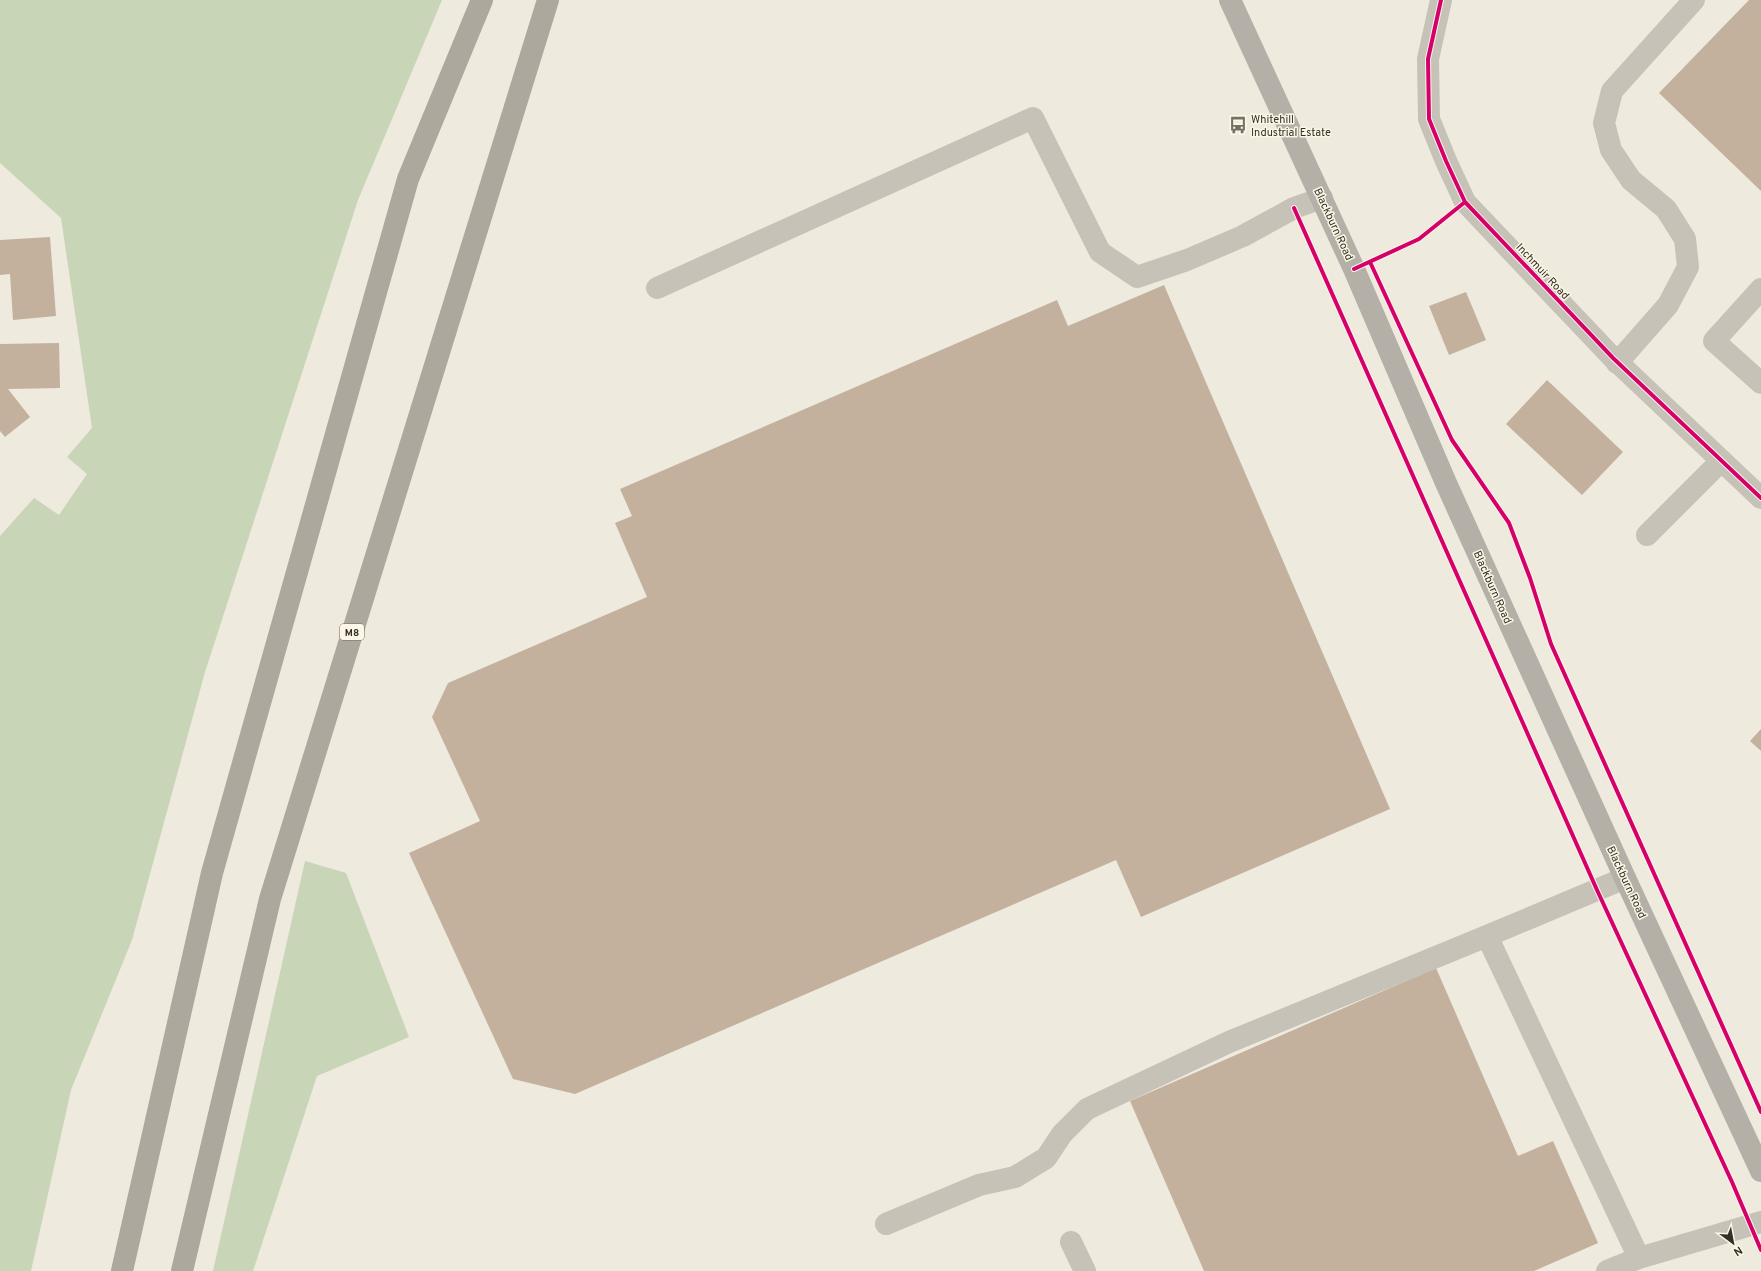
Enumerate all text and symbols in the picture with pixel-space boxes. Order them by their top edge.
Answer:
place label: Whitehill Industrial Estate [1251,113,1331,140]
bus stop icon: Whitehill Industrial Estate [1228,115,1248,135]
street label: Blackburn Road [1310,186,1356,263]
street label: Inchmuir Road [1513,241,1572,303]
street label: Blackburn Road [1470,549,1514,626]
road number: M8 [340,624,364,640]
street label: Blackburn Road [1603,844,1649,921]
north arrow [1713,1223,1753,1263]
text: N [1731,1243,1745,1259]

